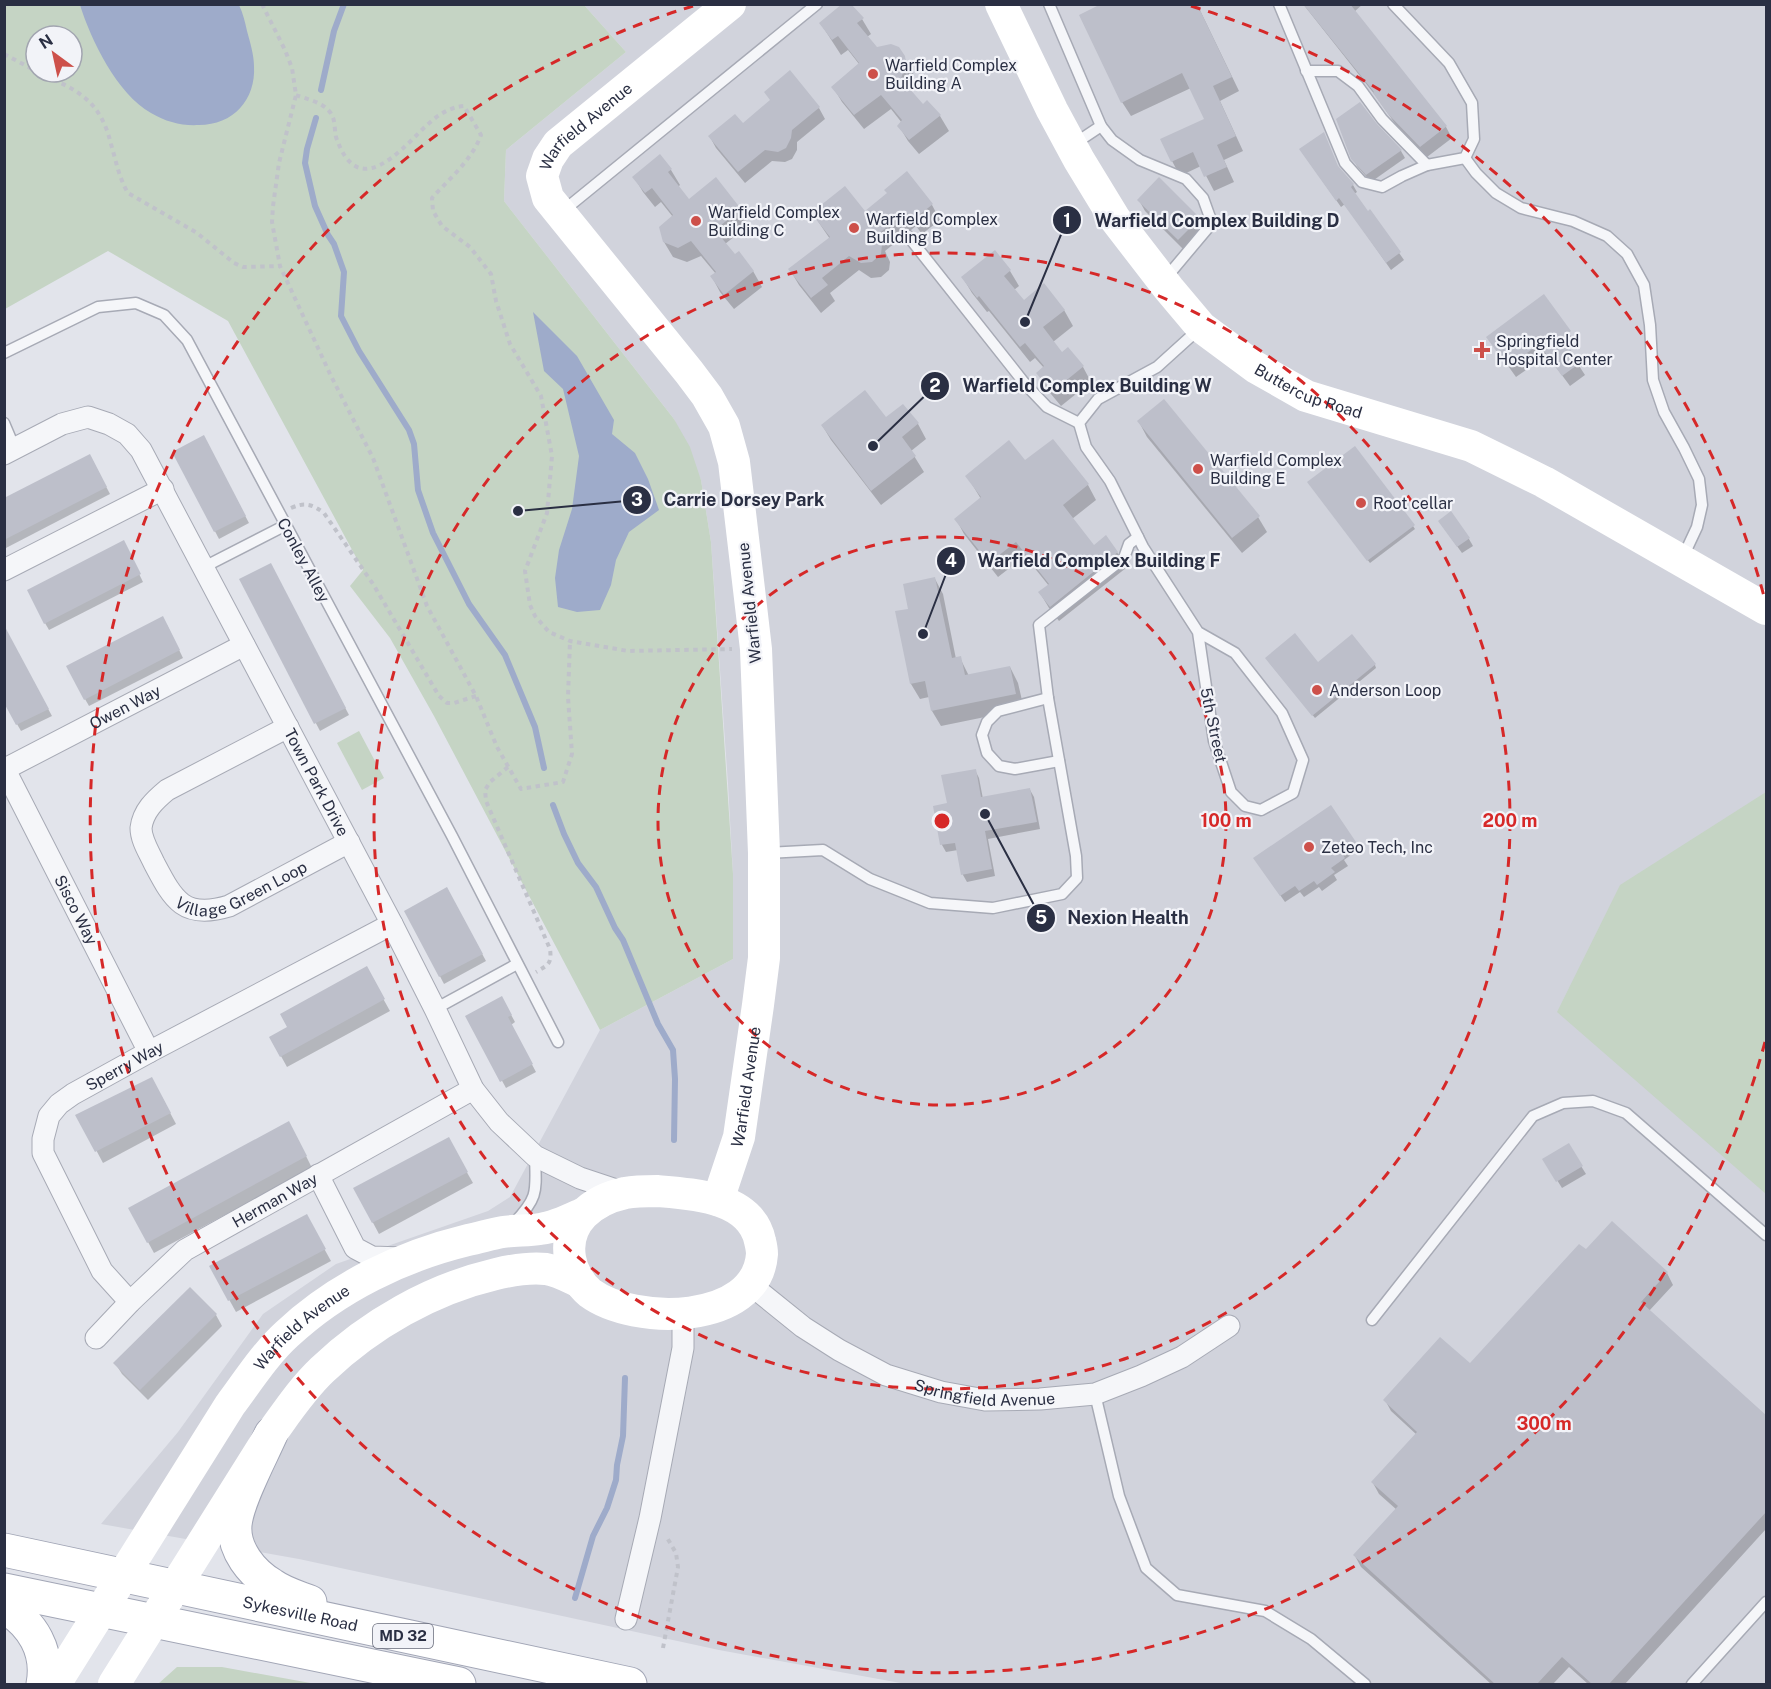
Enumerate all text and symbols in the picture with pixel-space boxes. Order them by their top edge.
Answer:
north arrow [24,24,84,84]
text: N [36,30,57,53]
place label: Warfield Complex Building A [885,56,1017,93]
marker: Warfield Complex Building A [866,67,880,81]
street label: Warfield Avenue [536,79,636,173]
callout: Warfield Complex Building D [1052,202,1351,238]
place label: Warfield Complex Building C [708,203,840,240]
place label: Warfield Complex Building B [866,210,998,247]
text: 1 [1063,210,1071,231]
text: Warfield Complex Building D [1095,210,1340,231]
marker: Warfield Complex Building C [689,214,703,228]
marker: Warfield Complex Building B [847,221,861,235]
place label: Springfield Hospital Center [1496,332,1613,369]
marker: Springfield Hospital Center [1473,341,1491,359]
street label: Buttercup Road [1251,360,1365,423]
callout: Warfield Complex Building W [920,368,1224,404]
text: 2 [929,375,941,396]
text: Warfield Complex Building W [962,375,1212,396]
place label: Warfield Complex Building E [1210,451,1342,488]
marker: Warfield Complex Building E [1191,462,1205,476]
callout: Carrie Dorsey Park [622,482,837,518]
text: 3 [631,489,643,510]
text: Carrie Dorsey Park [664,489,825,510]
place label: Root cellar [1373,494,1453,513]
marker: Root cellar [1354,496,1368,510]
street label: Conley Alley [273,515,334,606]
street label: Warfield Avenue [734,541,765,664]
callout: Warfield Complex Building F [936,543,1233,579]
text: 4 [945,550,957,571]
text: Warfield Complex Building F [977,550,1221,571]
street label: Owen Way [86,681,164,734]
place label: Anderson Loop [1329,681,1441,700]
marker: Anderson Loop [1310,683,1324,697]
street label: 5th Street [1196,686,1231,764]
street label: Town Park Drive [280,725,353,840]
text: 100 m [1200,810,1252,831]
text: 200 m [1483,810,1537,831]
centre of rings [932,811,952,831]
place label: Zeteo Tech, Inc [1321,838,1433,857]
marker: Zeteo Tech, Inc [1302,840,1316,854]
street label: Village Green Loop [171,857,310,920]
street label: Sisco Way [50,872,102,948]
callout: Nexion Health [1026,900,1201,936]
text: 5 [1035,907,1047,928]
text: Nexion Health [1067,907,1189,928]
street label: Warfield Avenue [727,1025,765,1150]
street label: Sperry Way [82,1037,167,1095]
street label: Herman Way [229,1169,321,1232]
street label: Warfield Avenue [250,1281,353,1374]
street label: Springfield Avenue [912,1375,1056,1410]
text: 300 m [1516,1413,1572,1434]
street label: Sykesville Road [241,1592,359,1635]
road number: MD 32 [373,1624,433,1648]

